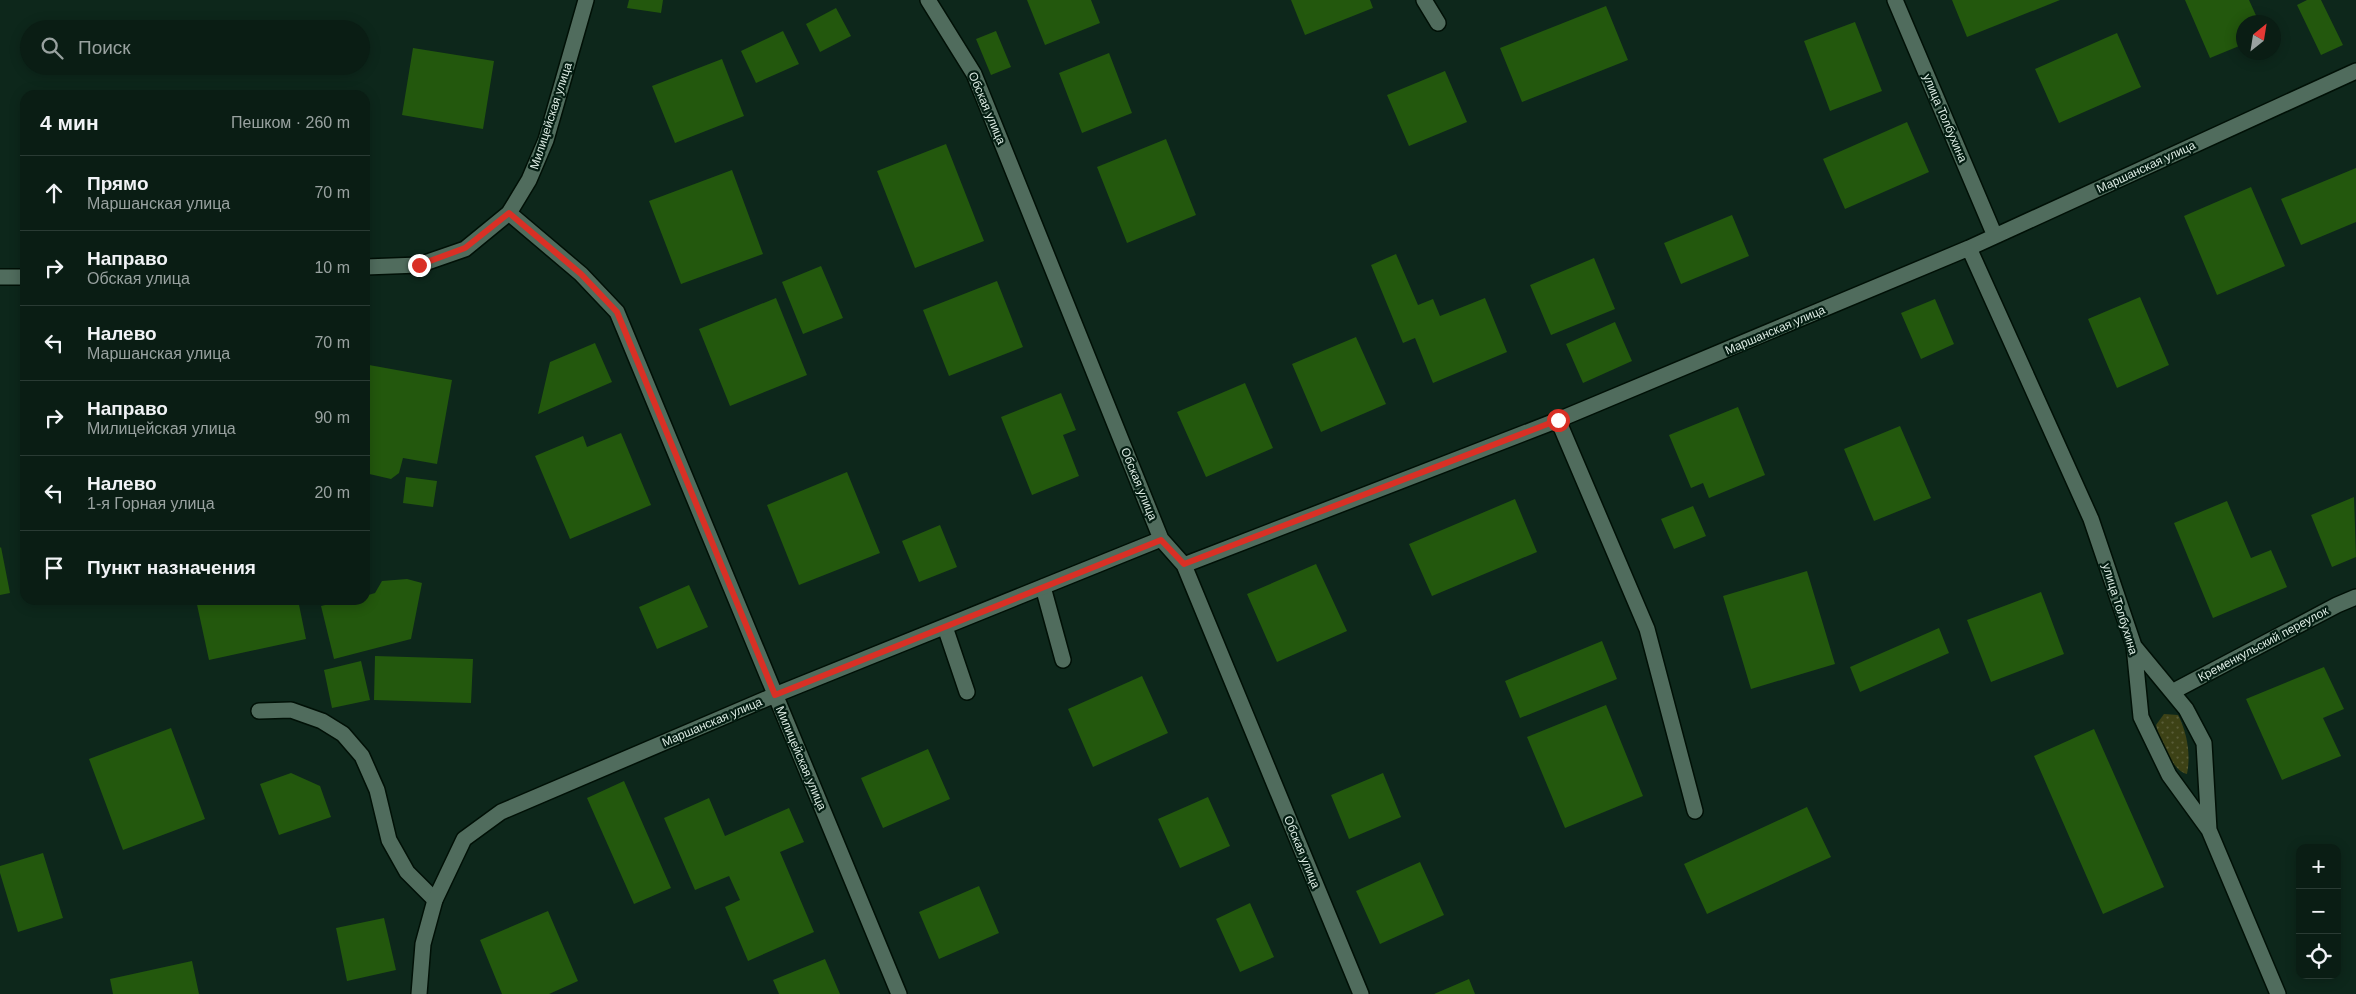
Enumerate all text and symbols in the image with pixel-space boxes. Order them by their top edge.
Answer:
north arrow [2236,15,2281,60]
search box [20,20,370,75]
icon: search [38,34,66,62]
text: Поиск [78,37,131,58]
street label: Милицейская улица [527,60,575,171]
street label: Обская улица [965,70,1009,147]
street label: улица Толбухина [1920,72,1970,165]
text: 4 мин [40,111,99,134]
text: Пешком · 260 m [231,114,350,131]
street label: Маршанская улица [2094,138,2198,196]
text: Прямо [87,173,149,194]
icon: ahead [40,179,68,207]
text: 70 m [314,184,350,201]
text: Маршанская улица [87,195,230,212]
text: Направо [87,248,168,269]
icon: right [40,254,68,282]
route end [408,254,431,277]
text: 10 m [314,259,350,276]
text: Обская улица [87,270,190,287]
street label: Маршанская улица [1723,302,1827,357]
text: Налево [87,323,157,344]
icon: left [40,329,68,357]
text: 70 m [314,334,350,351]
text: Маршанская улица [87,345,230,362]
text: Направо [87,398,168,419]
icon: right [40,404,68,432]
text: 90 m [314,409,350,426]
route start [1547,409,1570,432]
text: Милицейская улица [87,420,236,437]
street label: Обская улица [1118,446,1160,523]
text: Налево [87,473,157,494]
icon: left [40,479,68,507]
text: 20 m [314,484,350,501]
text: 1-я Горная улица [87,495,215,512]
icon: arrive [40,554,68,582]
text: Пункт назначения [87,557,256,578]
street label: улица Толбухина [2099,562,2141,657]
street label: Кременкульский переулок [2196,603,2331,684]
street label: Маршанская улица [660,694,764,749]
street label: Милицейская улица [773,704,829,812]
street label: Обская улица [1281,814,1323,891]
map controls [2296,844,2341,979]
button: + [2296,844,2341,889]
button: − [2296,889,2341,934]
button: locate [2296,934,2341,979]

